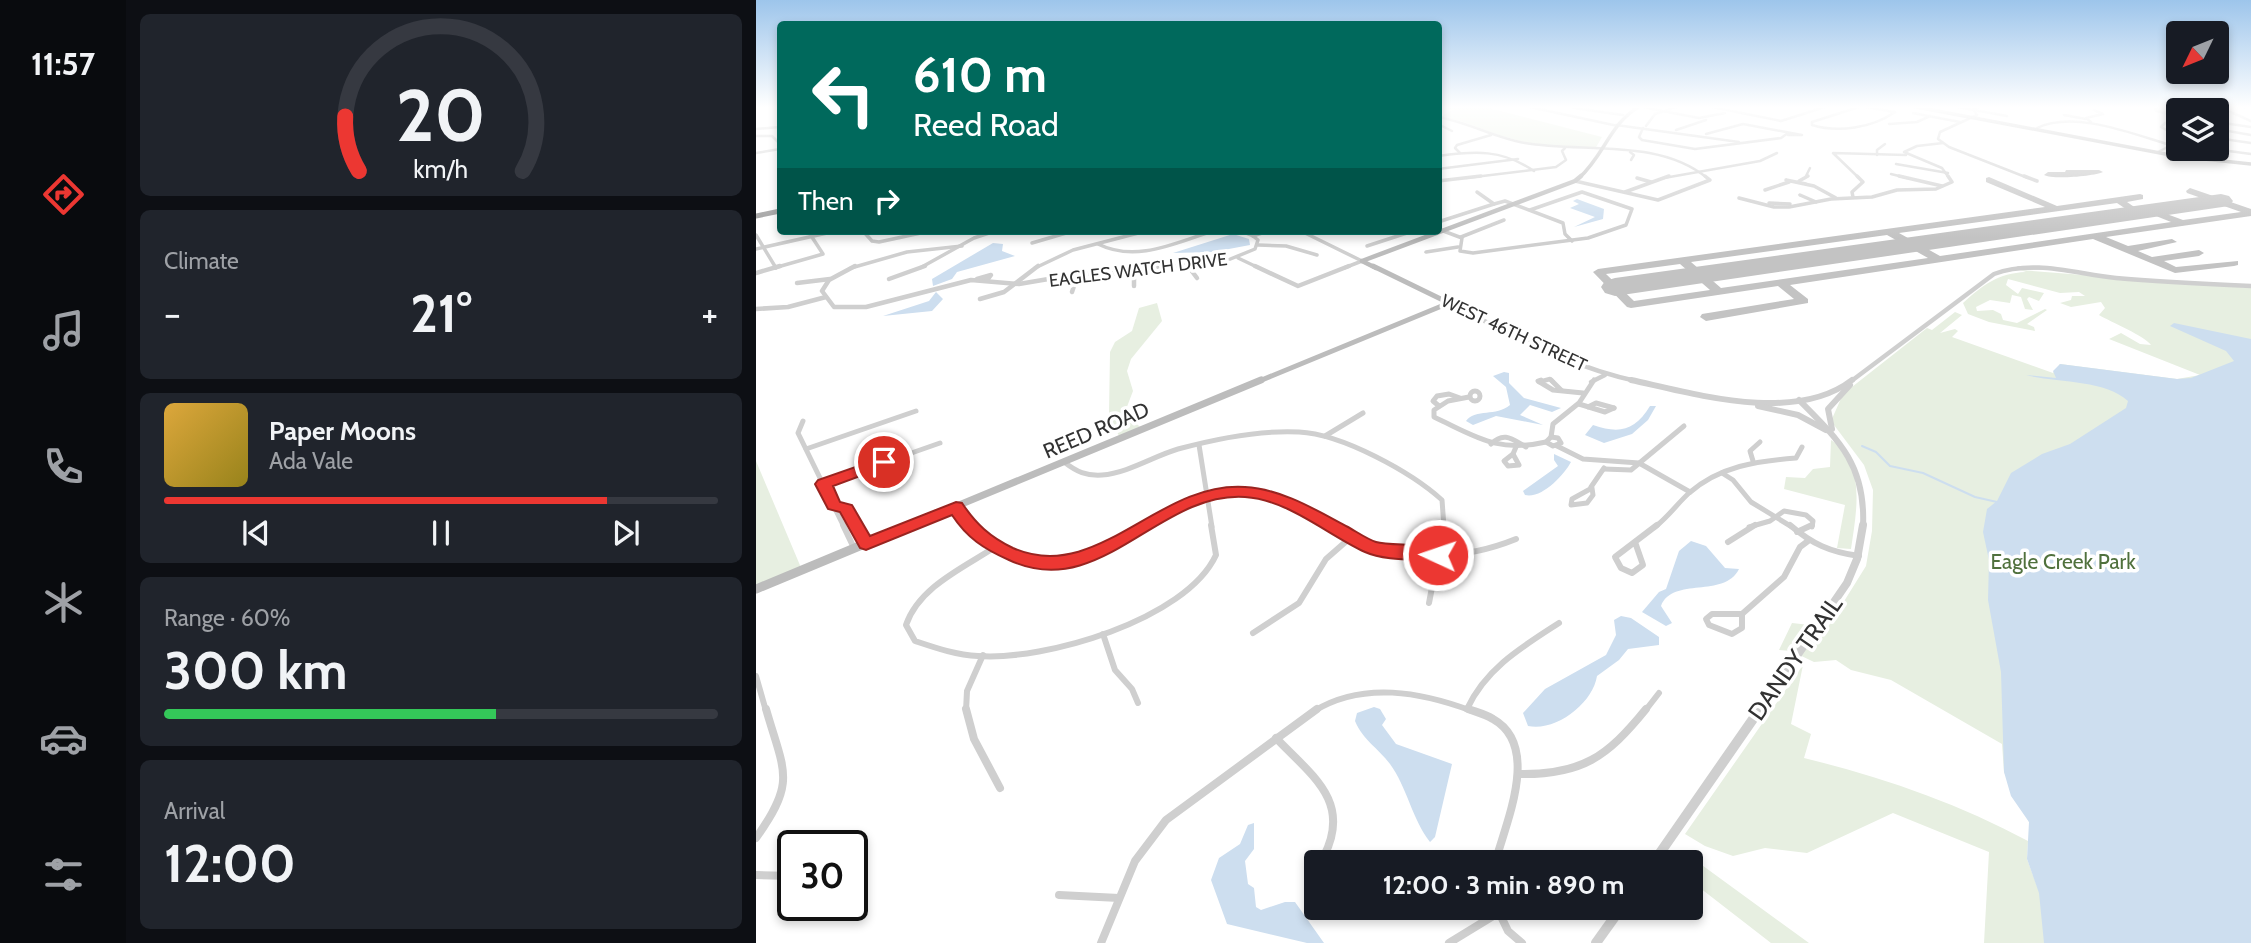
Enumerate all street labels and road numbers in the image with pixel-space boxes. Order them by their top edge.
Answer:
street label: EAGLES WATCH DRIVE [1048,248,1228,292]
street label: WEST 46TH STREET [1438,290,1591,377]
street label: REED ROAD [1039,396,1153,464]
street label: DANDY TRAIL [1742,590,1848,726]

